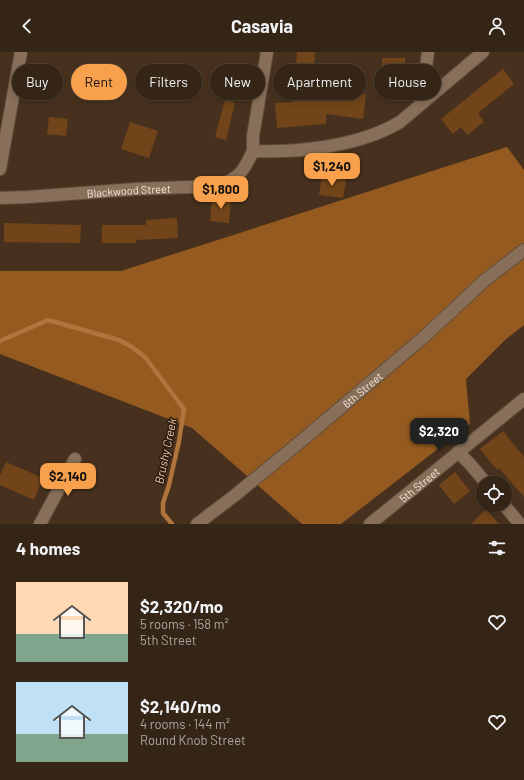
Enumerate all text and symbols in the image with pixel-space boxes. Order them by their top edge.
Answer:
icon: back [16,15,38,37]
text: Casavia [231,15,293,37]
icon: person [486,15,508,37]
chip: Buy [12,64,63,100]
chip: Rent [71,64,127,100]
chip: Filters [135,64,202,100]
chip: New [210,64,265,100]
chip: Apartment [273,64,366,100]
chip: House [374,64,441,100]
pin: $1,240 [299,153,365,187]
text: $1,240 [313,158,351,174]
pin: $1,800 [188,176,254,210]
street label: Blackwood Street [86,181,171,199]
text: $1,800 [202,181,240,197]
street label: 6th Street [340,369,385,410]
water label: Brushy Creek [151,417,179,485]
pin: $2,320 [406,418,472,452]
text: $2,320 [419,423,459,439]
pin: $2,140 [35,463,101,497]
street label: 5th Street [396,464,442,504]
text: $2,140 [49,468,87,484]
map controls [476,476,512,512]
button: locate [476,476,512,512]
icon: filters [486,537,508,559]
text: 4 homes [16,538,80,558]
text: $2,320/mo [140,596,223,616]
icon: home [48,598,96,646]
icon: heart [486,611,508,633]
text: 5 rooms · 158 m² [140,616,229,632]
text: 5th Street [140,632,197,648]
text: $2,140/mo [140,696,221,716]
icon: home [48,698,96,746]
icon: heart [486,711,508,733]
text: 4 rooms · 144 m² [140,716,230,732]
text: Round Knob Street [140,732,246,748]

